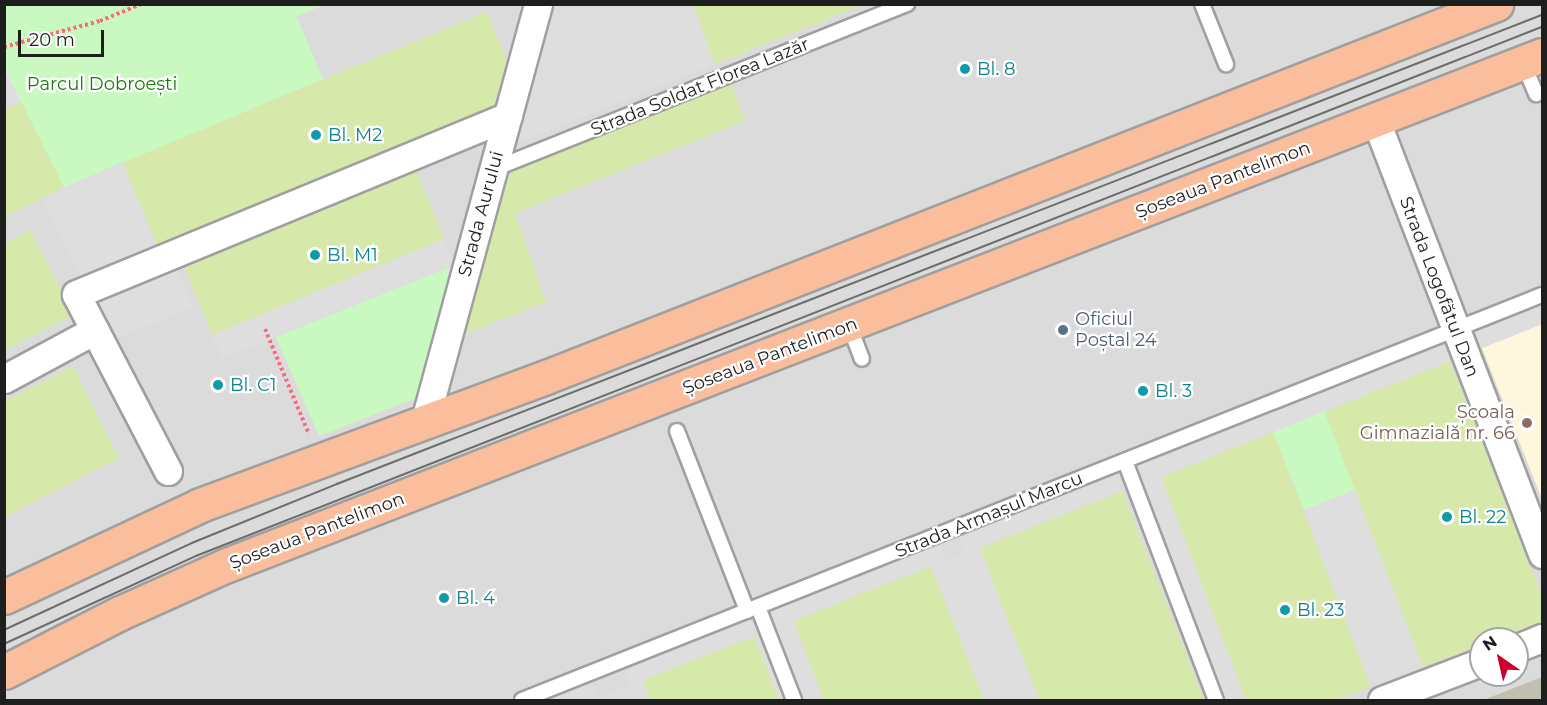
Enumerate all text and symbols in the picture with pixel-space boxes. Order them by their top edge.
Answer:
scale bar [21,18,106,56]
text: 20 m [29,29,75,51]
street label: Strada Soldat Florea Lazăr [588,33,812,141]
place label: Bl. 8 [977,58,1015,80]
marker: Bl. 8 [958,62,972,76]
park label: Parcul Dobroești [27,73,177,95]
place label: Bl. M2 [328,124,382,146]
marker: Bl. M2 [309,128,323,142]
street label: Șoseaua Pantelimon [1133,137,1313,223]
street label: Strada Aurului [454,149,508,279]
street label: Strada Logofătul Dan [1395,194,1483,380]
place label: Bl. M1 [327,244,378,266]
marker: Bl. M1 [308,248,322,262]
place label: Oficiul Poștal 24 [1075,309,1157,352]
street label: Șoseaua Pantelimon [680,313,860,399]
marker: Oficiul Poștal 24 [1056,323,1070,337]
place label: Bl. C1 [230,374,276,396]
marker: Bl. C1 [211,378,225,392]
place label: Bl. 3 [1155,380,1192,402]
marker: Bl. 3 [1136,384,1150,398]
place label: Școala Gimnazială nr. 66 [1360,402,1515,444]
marker: Școala Gimnazială nr. 66 [1520,416,1534,430]
street label: Strada Armașul Marcu [892,467,1086,563]
street label: Șoseaua Pantelimon [227,488,407,574]
place label: Bl. 22 [1459,506,1506,528]
marker: Bl. 22 [1440,510,1454,524]
place label: Bl. 4 [456,587,495,609]
marker: Bl. 4 [437,591,451,605]
place label: Bl. 23 [1297,599,1344,621]
marker: Bl. 23 [1278,603,1292,617]
north arrow [1469,627,1529,687]
text: N [1479,632,1500,655]

